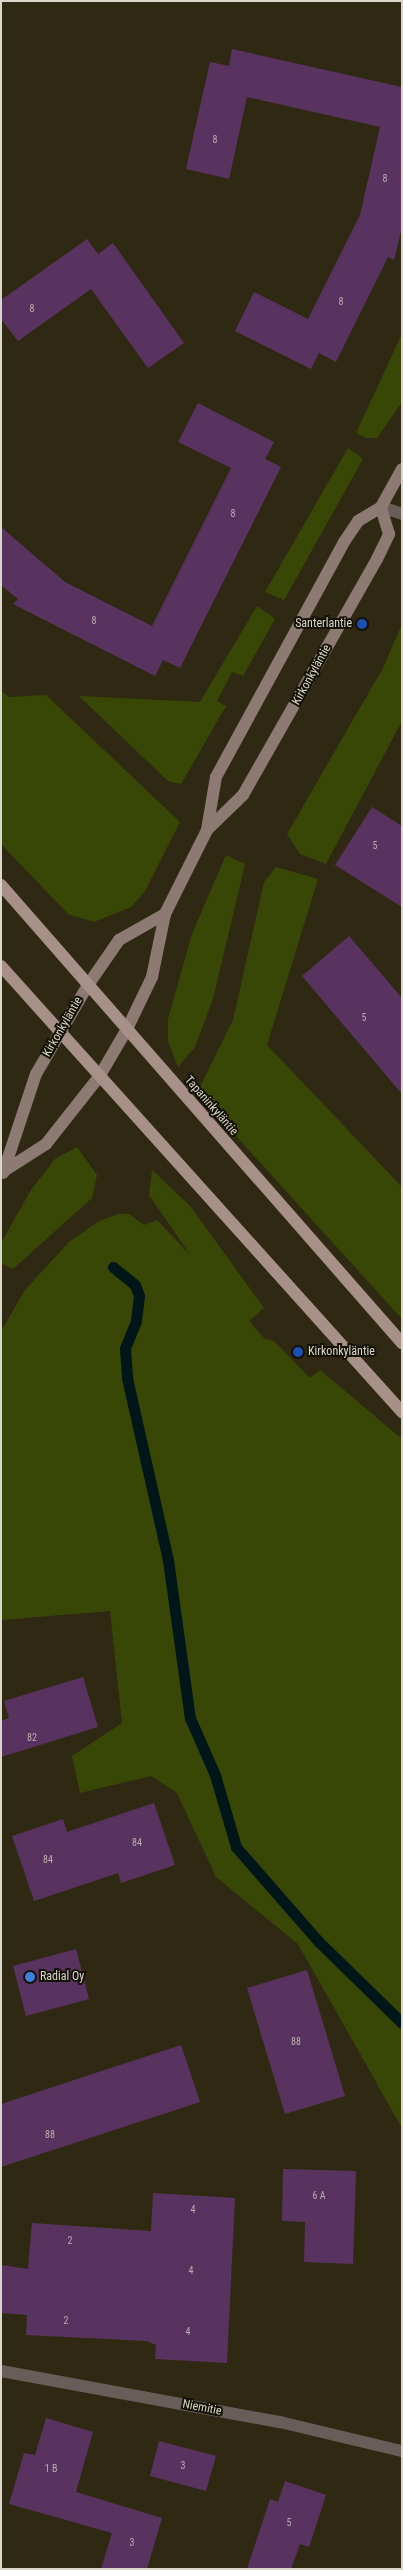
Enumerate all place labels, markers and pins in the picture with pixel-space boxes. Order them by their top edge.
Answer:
place label: Santerlantie [295,617,352,631]
marker: Santerlantie [356,618,368,630]
place label: Kirkonkyläntie [308,1345,375,1359]
marker: Kirkonkyläntie [292,1346,304,1358]
place label: Radial Oy [40,1970,84,1984]
marker: Radial Oy [24,1971,36,1983]

